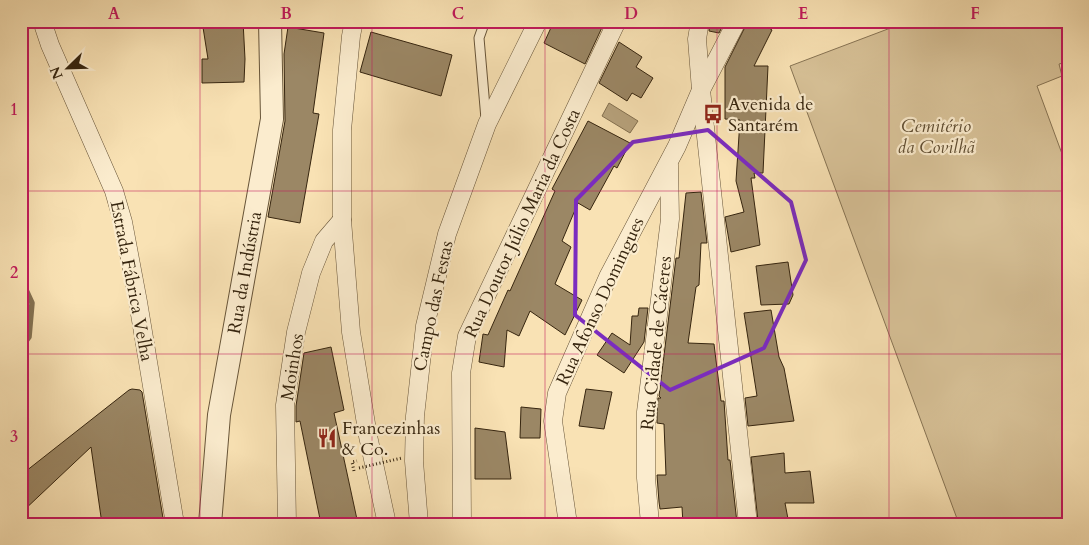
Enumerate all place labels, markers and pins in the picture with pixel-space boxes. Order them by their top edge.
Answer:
place label: Avenida de Santarém [728,92,813,138]
bus stop icon: Avenida de Santarém [702,103,724,125]
place label: Francezinhas & Co. [342,416,440,462]
restaurant icon: Francezinhas & Co. [316,427,338,449]

